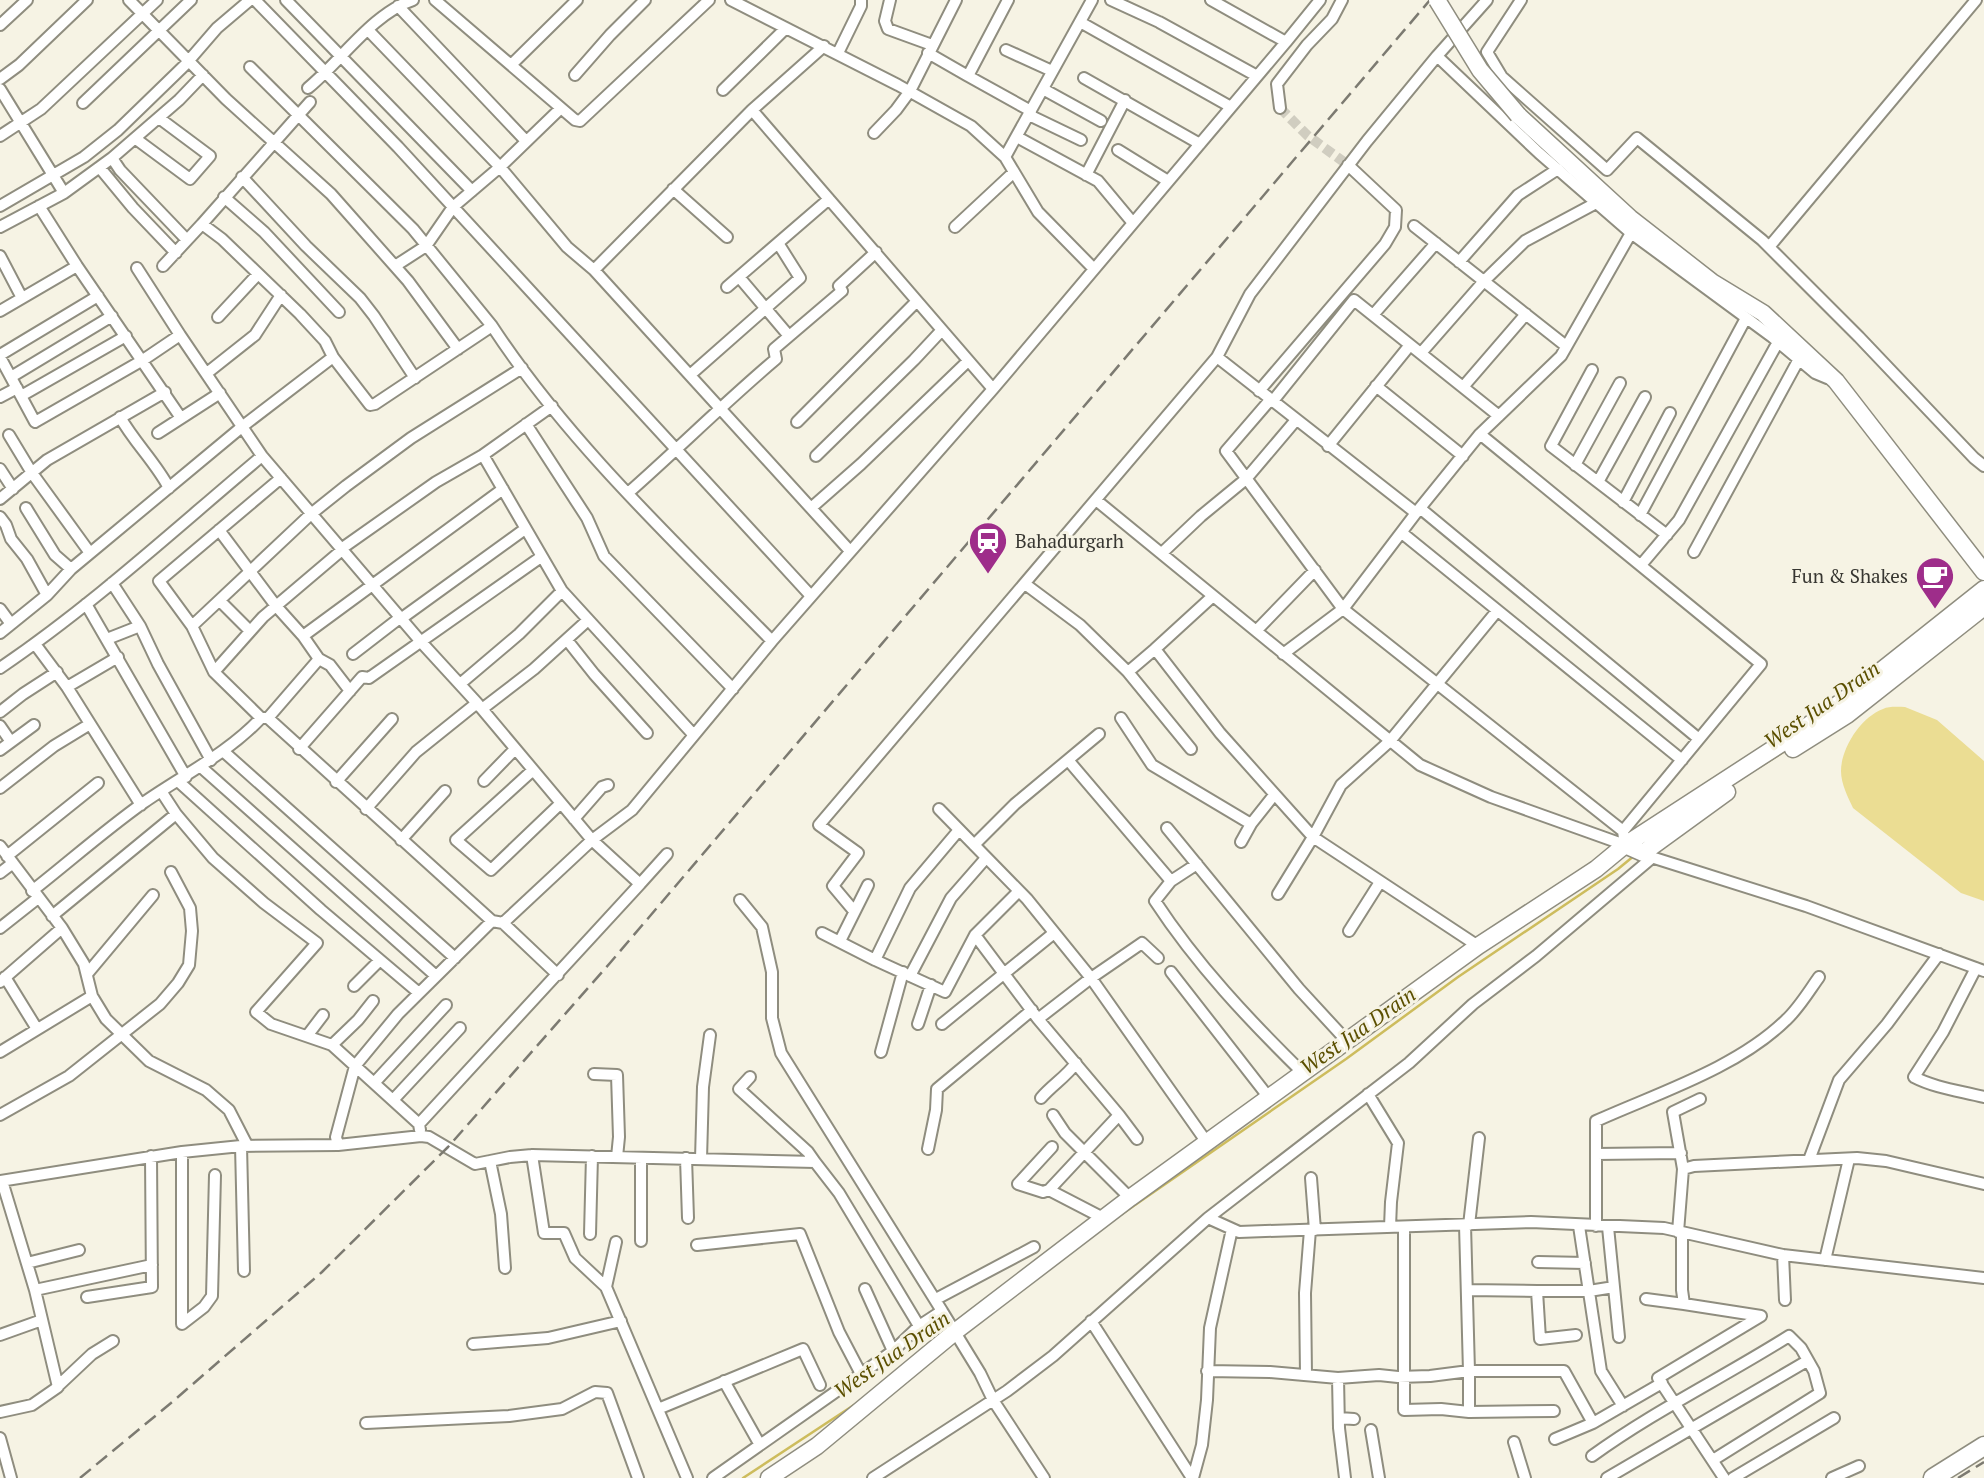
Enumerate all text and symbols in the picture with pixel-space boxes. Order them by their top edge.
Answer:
station icon: Bahadurgarh [967,520,1009,575]
place label: Bahadurgarh [1015,528,1124,553]
cafe icon: Fun & Shakes [1914,555,1956,610]
place label: Fun & Shakes [1791,563,1908,588]
water label: West Jua Drain [1758,654,1885,755]
water label: West Jua Drain [1294,980,1421,1081]
water label: West Jua Drain [828,1304,955,1405]

